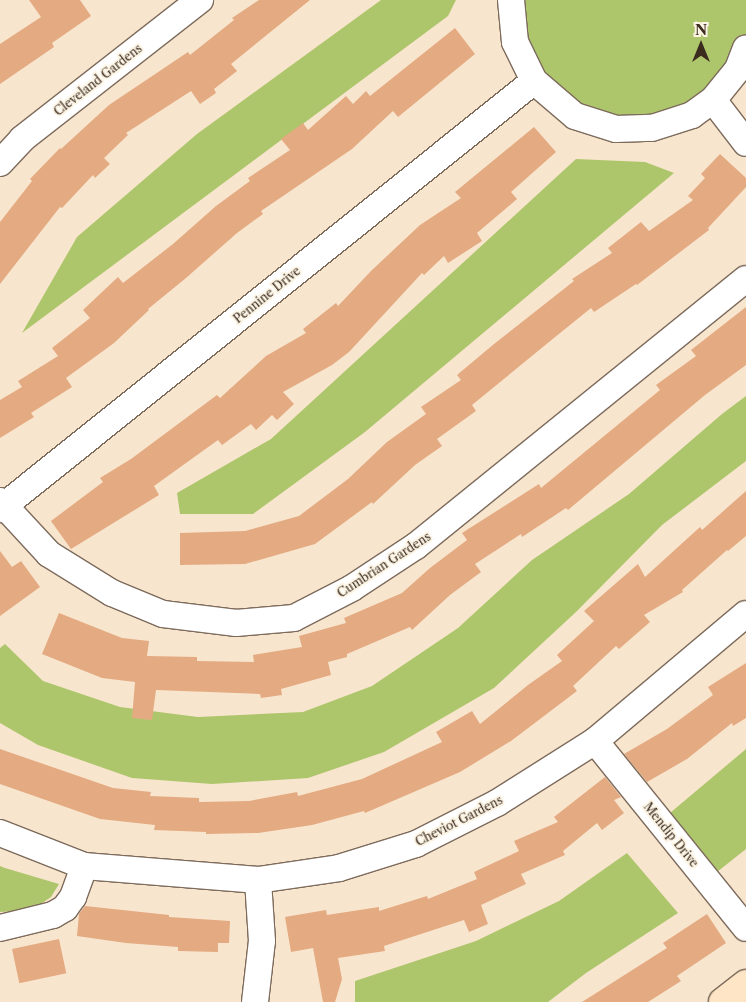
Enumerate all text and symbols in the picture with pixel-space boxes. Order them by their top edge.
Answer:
north arrow [676,20,726,70]
text: N [695,21,707,39]
street label: Cleveland Gardens [51,41,145,119]
street label: Pennine Drive [231,264,303,326]
street label: Cumbrian Gardens [335,529,433,601]
street label: Cheviot Gardens [413,793,505,849]
street label: Mendip Drive [641,800,701,870]

